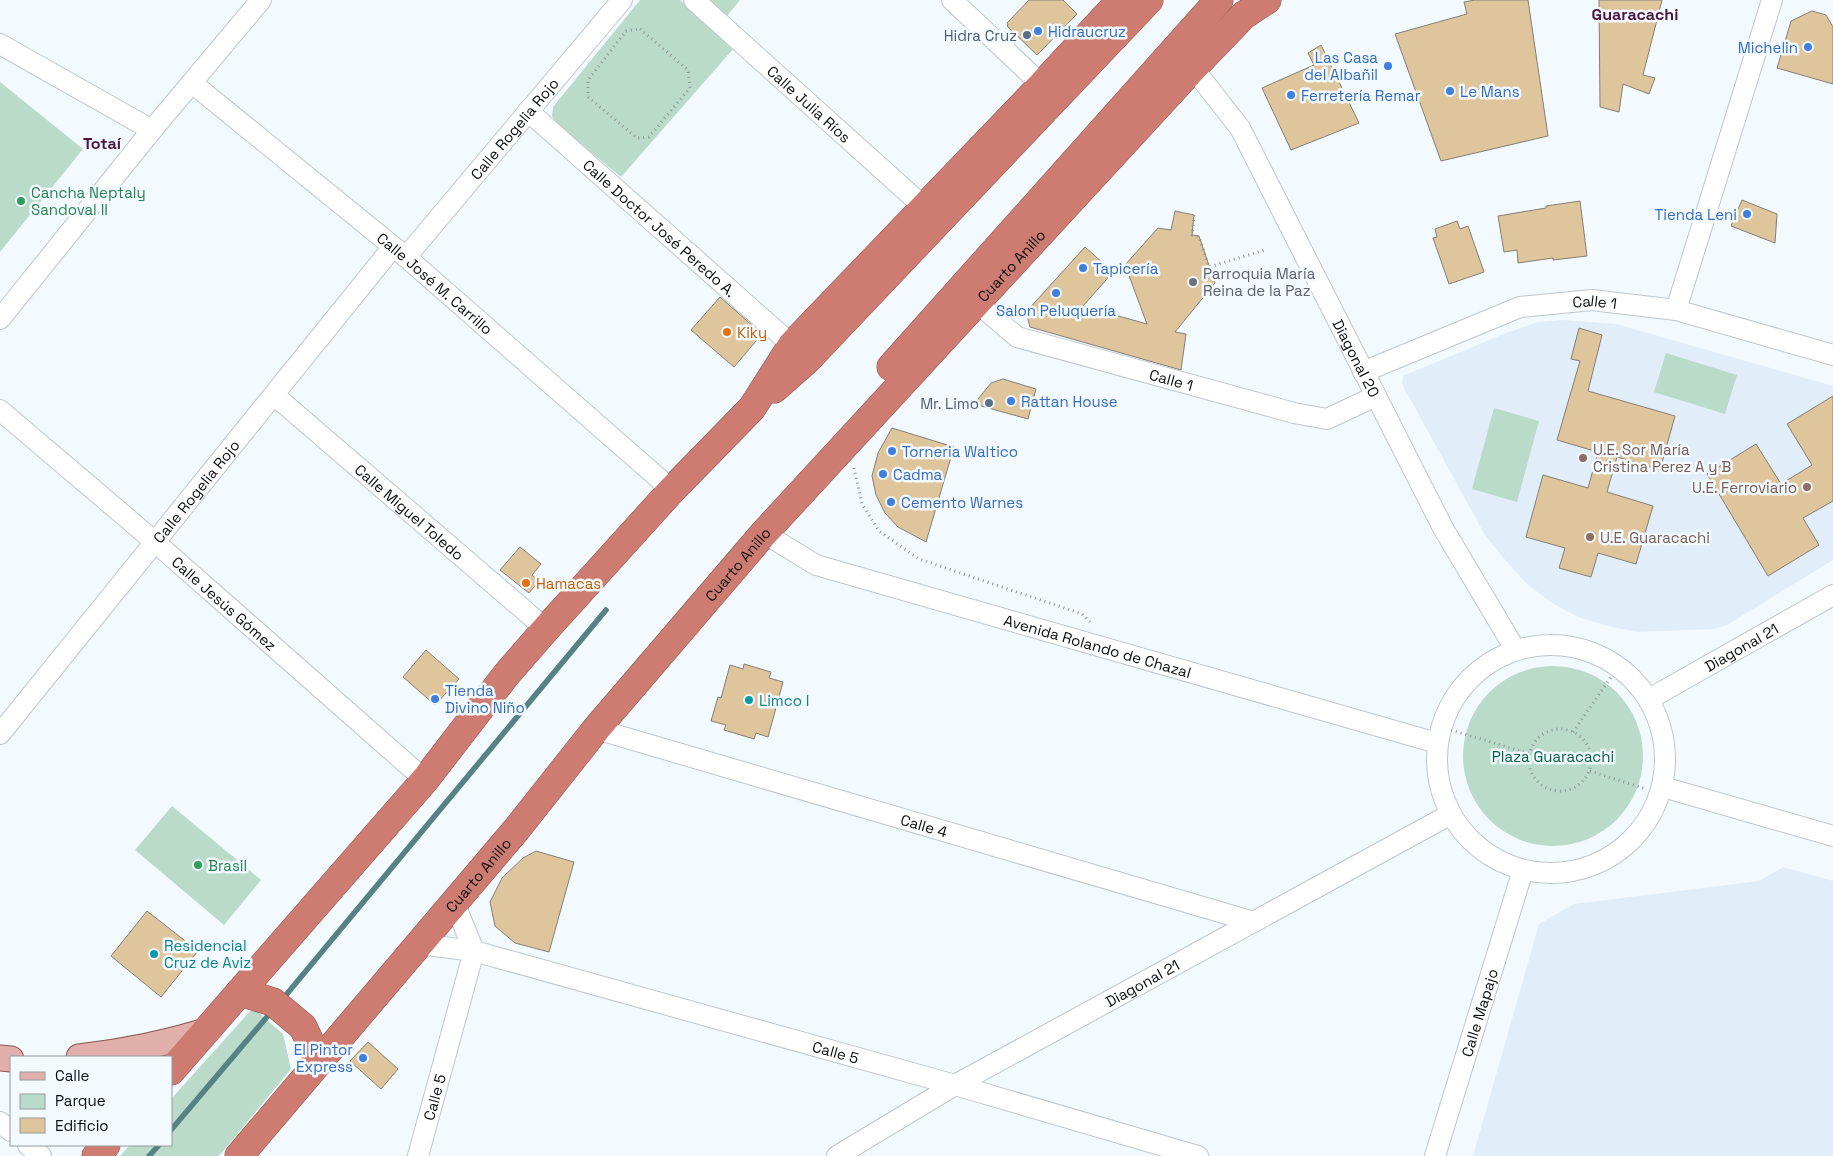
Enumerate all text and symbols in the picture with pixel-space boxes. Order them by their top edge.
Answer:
district label: Guaracachi [1592,4,1678,25]
place label: Hidraucruz [1048,22,1126,41]
marker: Hidraucruz [1032,25,1044,37]
place label: Hidra Cruz [944,26,1017,45]
marker: Hidra Cruz [1021,29,1033,41]
place label: Michelin [1738,38,1798,57]
marker: Michelin [1802,41,1814,53]
place label: Las Casa del Albañil [1304,48,1378,84]
marker: Las Casa del Albañil [1382,60,1394,72]
street label: Calle Julia Ríos [763,61,855,146]
street label: Calle Rogelia Rojo [466,74,562,183]
place label: Le Mans [1460,82,1520,101]
marker: Le Mans [1444,85,1456,97]
place label: Ferretería Remar [1301,86,1421,105]
marker: Ferretería Remar [1285,89,1297,101]
district label: Totaí [83,133,122,154]
street label: Calle Doctor José Peredo A. [579,155,740,301]
place label: Cancha Neptaly Sandoval II [31,183,146,219]
marker: Cancha Neptaly Sandoval II [15,195,27,207]
place label: Tienda Leni [1655,205,1737,224]
marker: Tienda Leni [1741,208,1753,220]
street label: Cuarto Anillo [973,225,1049,305]
street label: Calle José M. Carrillo [373,228,497,338]
place label: Tapicería [1093,259,1159,278]
marker: Tapicería [1077,262,1089,274]
place label: Parroquia María Reina de la Paz [1203,264,1316,300]
marker: Parroquia María Reina de la Paz [1187,276,1199,288]
marker: Salon Peluquería [1050,287,1062,299]
street label: Calle 1 [1572,290,1618,312]
place label: Salon Peluquería [996,301,1116,320]
street label: Diagonal 20 [1329,316,1384,400]
place label: Kiky [737,323,767,342]
marker: Kiky [721,326,733,338]
street label: Calle 1 [1147,364,1195,394]
place label: Rattan House [1021,392,1118,411]
place label: Mr. Limo [920,394,979,413]
marker: Rattan House [1005,395,1017,407]
marker: Mr. Limo [983,397,995,409]
street label: Calle Rogelia Rojo [149,436,243,547]
place label: U.E. Sor María Cristina Perez A y B [1593,440,1731,476]
place label: Torneria Waltico [902,442,1018,461]
marker: Torneria Waltico [886,445,898,457]
marker: U.E. Sor María Cristina Perez A y B [1577,452,1589,464]
street label: Calle Miguel Toledo [351,460,468,564]
place label: Cadma [893,465,943,484]
marker: Cadma [877,468,889,480]
place label: U.E. Ferroviario [1692,478,1797,497]
marker: U.E. Ferroviario [1801,481,1813,493]
place label: Cemento Warnes [901,493,1023,512]
marker: Cemento Warnes [885,496,897,508]
street label: Cuarto Anillo [700,523,774,605]
place label: U.E. Guaracachi [1600,528,1710,547]
marker: U.E. Guaracachi [1584,531,1596,543]
street label: Calle Jesús Gómez [168,552,281,654]
place label: Hamacas [536,574,601,593]
marker: Hamacas [520,577,532,589]
street label: Avenida Rolando de Chazal [1002,610,1193,682]
street label: Diagonal 21 [1701,618,1782,675]
place label: Tienda Divino Niño [445,681,525,717]
place label: Limco I [759,691,810,710]
marker: Tienda Divino Niño [429,693,441,705]
marker: Limco I [743,694,755,706]
park label: Plaza Guaracachi [1492,747,1614,766]
street label: Calle 4 [899,809,950,841]
street label: Cuarto Anillo [441,834,515,916]
place label: Brasil [208,856,247,875]
marker: Brasil [192,859,204,871]
place label: Residencial Cruz de Aviz [164,936,251,972]
marker: Residencial Cruz de Aviz [148,948,160,960]
street label: Diagonal 21 [1102,955,1183,1011]
street label: Calle Mapajo [1457,966,1502,1059]
street label: Calle 5 [810,1036,861,1067]
place label: El Pintor Express [294,1040,353,1076]
marker: El Pintor Express [357,1052,369,1064]
legend [10,1056,172,1146]
text: Calle [55,1066,90,1085]
street label: Calle 5 [419,1072,449,1123]
text: Parque [55,1091,106,1110]
text: Edificio [55,1116,109,1135]

